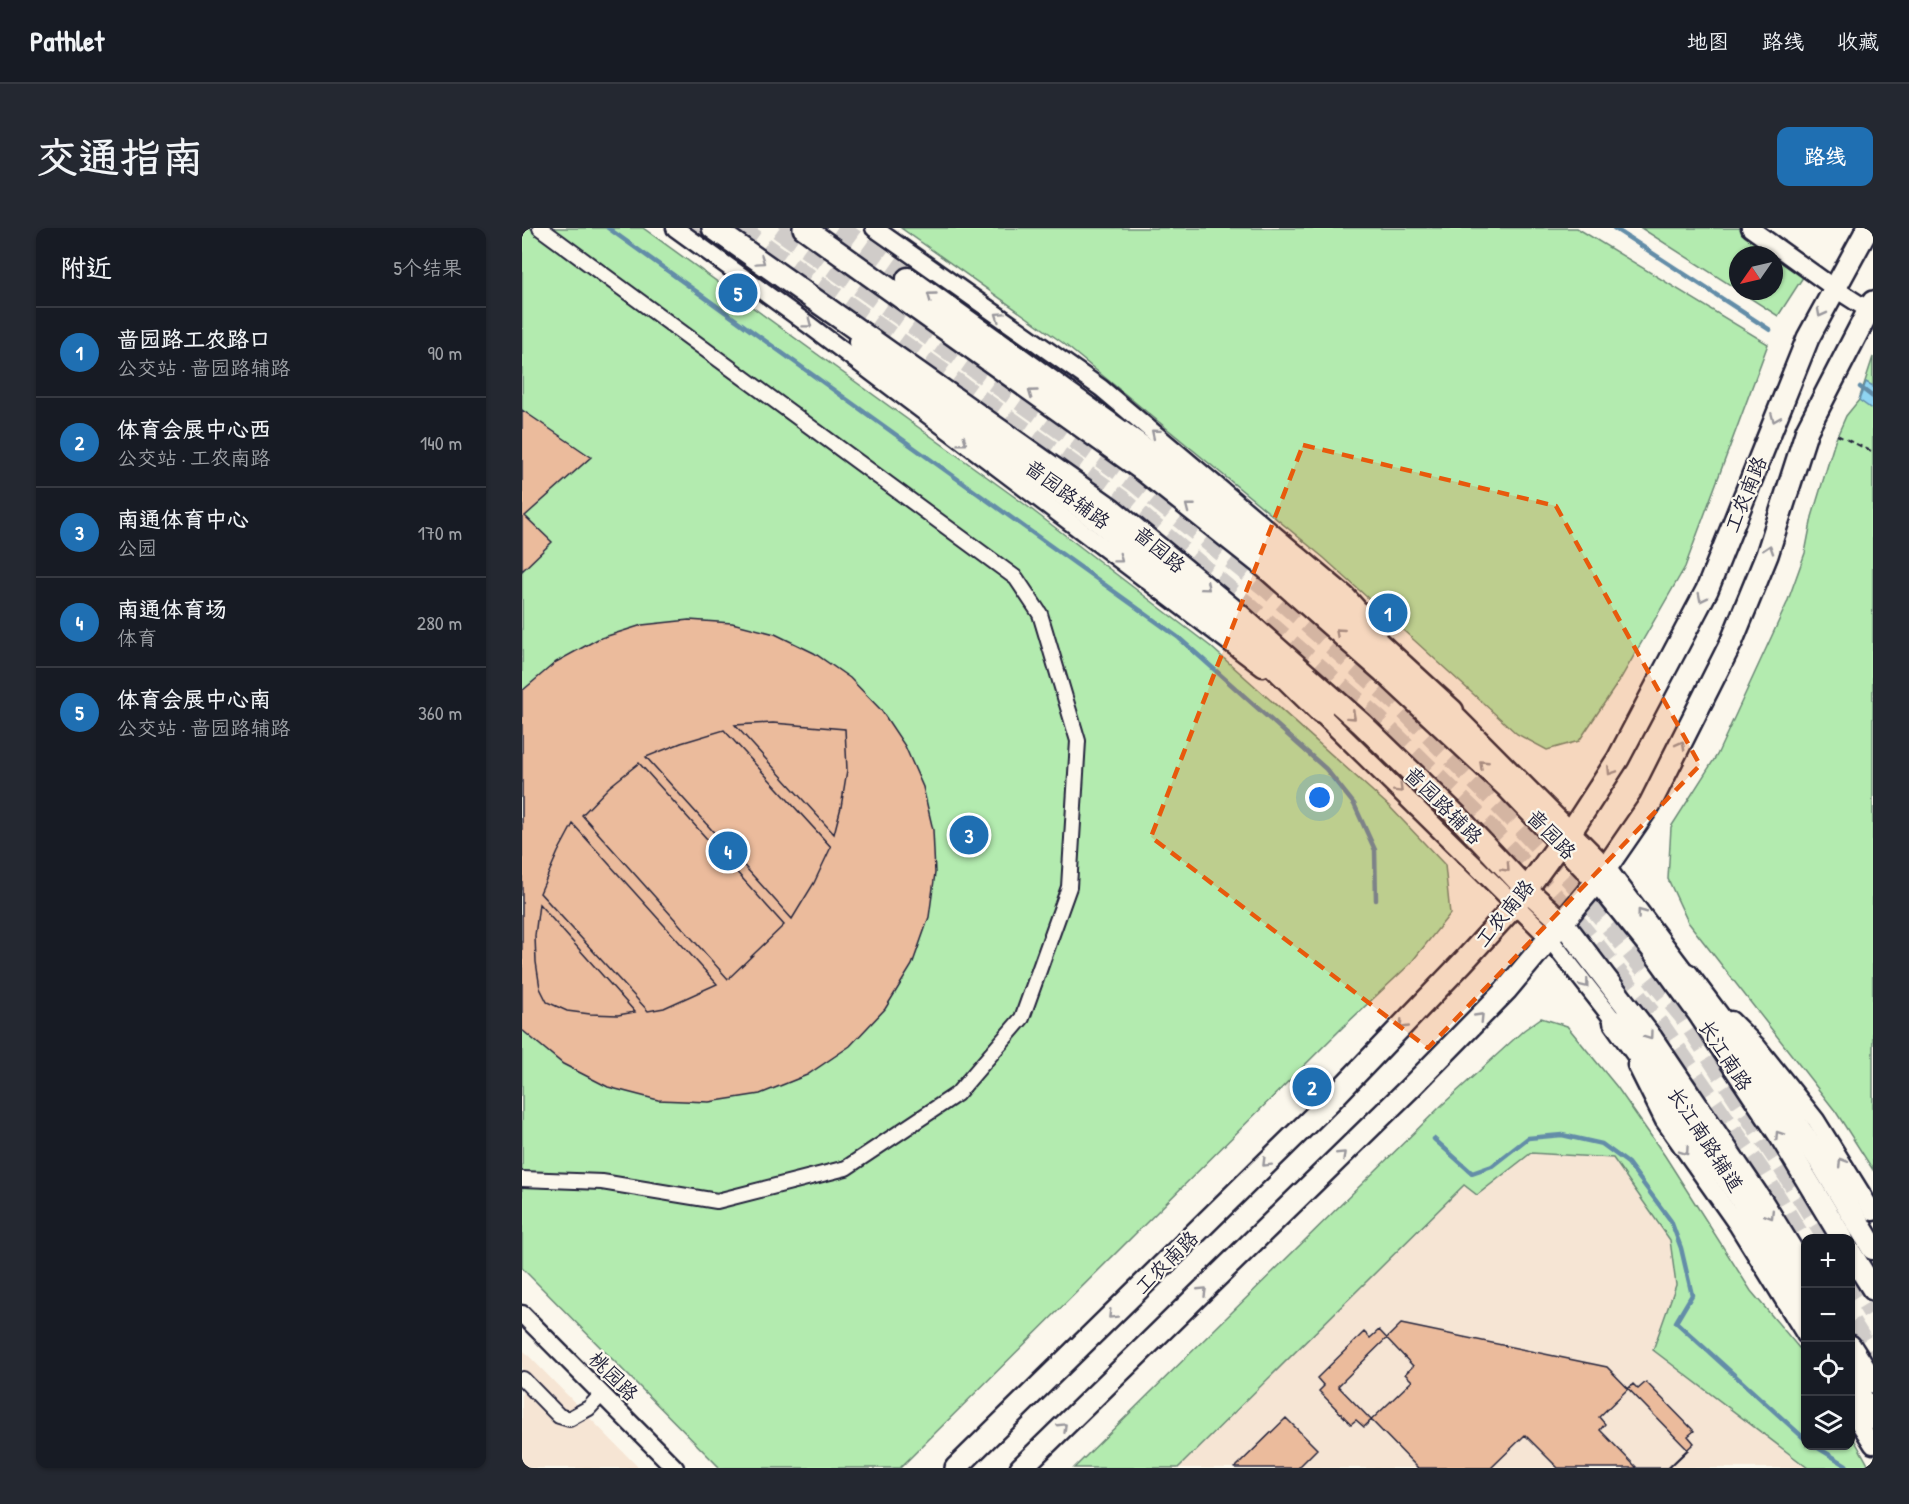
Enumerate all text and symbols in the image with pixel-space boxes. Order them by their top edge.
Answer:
text: Pathlet [30,22,104,60]
text: 地图 [1687,27,1729,56]
text: 路线 [1762,27,1804,56]
text: 收藏 [1837,27,1879,56]
button: 路线 [1777,127,1873,186]
text: 交通指南 [36,128,204,185]
north arrow [1729,246,1783,300]
text: 附近 [60,250,112,285]
text: 5个结果 [394,254,462,281]
one-way arrow [754,254,765,265]
pin: 5 [718,270,758,316]
one-way arrow [926,292,937,303]
one-way arrow [1817,307,1828,317]
one-way arrow [995,312,1006,323]
one-way arrow [801,317,812,328]
text: 啬园路工农路口 [117,324,271,354]
text: 1 [76,339,83,366]
text: 90 m [428,339,462,366]
text: 公交站 · 啬园路辅路 [117,354,290,381]
one-way arrow [1027,389,1038,400]
one-way arrow [1770,411,1782,422]
text: 体育会展中心西 [117,414,271,444]
text: 2 [75,429,84,456]
text: 140 m [420,429,462,456]
one-way arrow [1151,430,1162,441]
one-way arrow [957,434,968,445]
text: 公交站 · 工农南路 [117,444,270,471]
street label: 工农南路 [1717,451,1773,536]
street label: 啬园路辅路 [1020,453,1117,535]
text: 南通体育中心 [117,504,249,534]
one-way arrow [1185,504,1196,515]
text: 3 [75,519,84,546]
text: 170 m [418,519,462,546]
street label: 啬园路 [1128,519,1192,579]
text: 公园 [117,534,157,561]
one-way arrow [1762,544,1775,555]
one-way arrow [1113,551,1124,562]
one-way arrow [1199,580,1210,591]
pin: 1 [1368,590,1408,636]
one-way arrow [1698,592,1709,603]
text: 南通体育场 [117,594,227,624]
text: 4 [76,609,83,636]
text: 280 m [417,609,462,636]
text: 体育 [117,624,157,651]
one-way arrow [1335,628,1346,639]
text: 体育会展中心南 [117,684,271,714]
text: 5 [75,699,84,726]
text: 360 m [418,699,462,726]
one-way arrow [1346,709,1356,720]
text: 公交站 · 啬园路辅路 [117,714,290,741]
one-way arrow [1674,741,1685,752]
street label: 啬园路辅路 [1399,760,1490,851]
one-way arrow [1479,760,1489,771]
one-way arrow [1607,764,1618,775]
one-way arrow [1391,782,1402,793]
your location [1305,783,1334,812]
street label: 啬园路 [1521,803,1583,866]
pin: 3 [950,812,988,858]
pin: 4 [708,828,748,874]
one-way arrow [1499,861,1510,871]
street label: 工农南路 [1468,873,1540,953]
one-way arrow [1637,909,1648,920]
one-way arrow [1577,978,1588,989]
one-way arrow [1473,1013,1484,1024]
street label: 长江南路 [1693,1014,1760,1097]
one-way arrow [1399,1018,1410,1028]
one-way arrow [1642,1030,1653,1041]
pin: 2 [1292,1064,1332,1110]
street label: 长江南路辅道 [1662,1081,1750,1197]
one-way arrow [1775,1131,1786,1142]
one-way arrow [1678,1144,1689,1155]
one-way arrow [1335,1151,1346,1162]
one-way arrow [1262,1156,1273,1167]
one-way arrow [1837,1158,1849,1168]
one-way arrow [1763,1209,1775,1219]
street label: 工农南路 [1128,1223,1205,1300]
map controls [1801,1234,1855,1450]
button: + [1801,1234,1855,1288]
one-way arrow [1196,1287,1206,1298]
button: − [1801,1288,1855,1342]
one-way arrow [1108,1307,1119,1318]
button: locate [1801,1342,1855,1396]
street label: 桃园路 [583,1345,645,1407]
button: layers [1801,1396,1855,1450]
one-way arrow [1057,1423,1067,1434]

